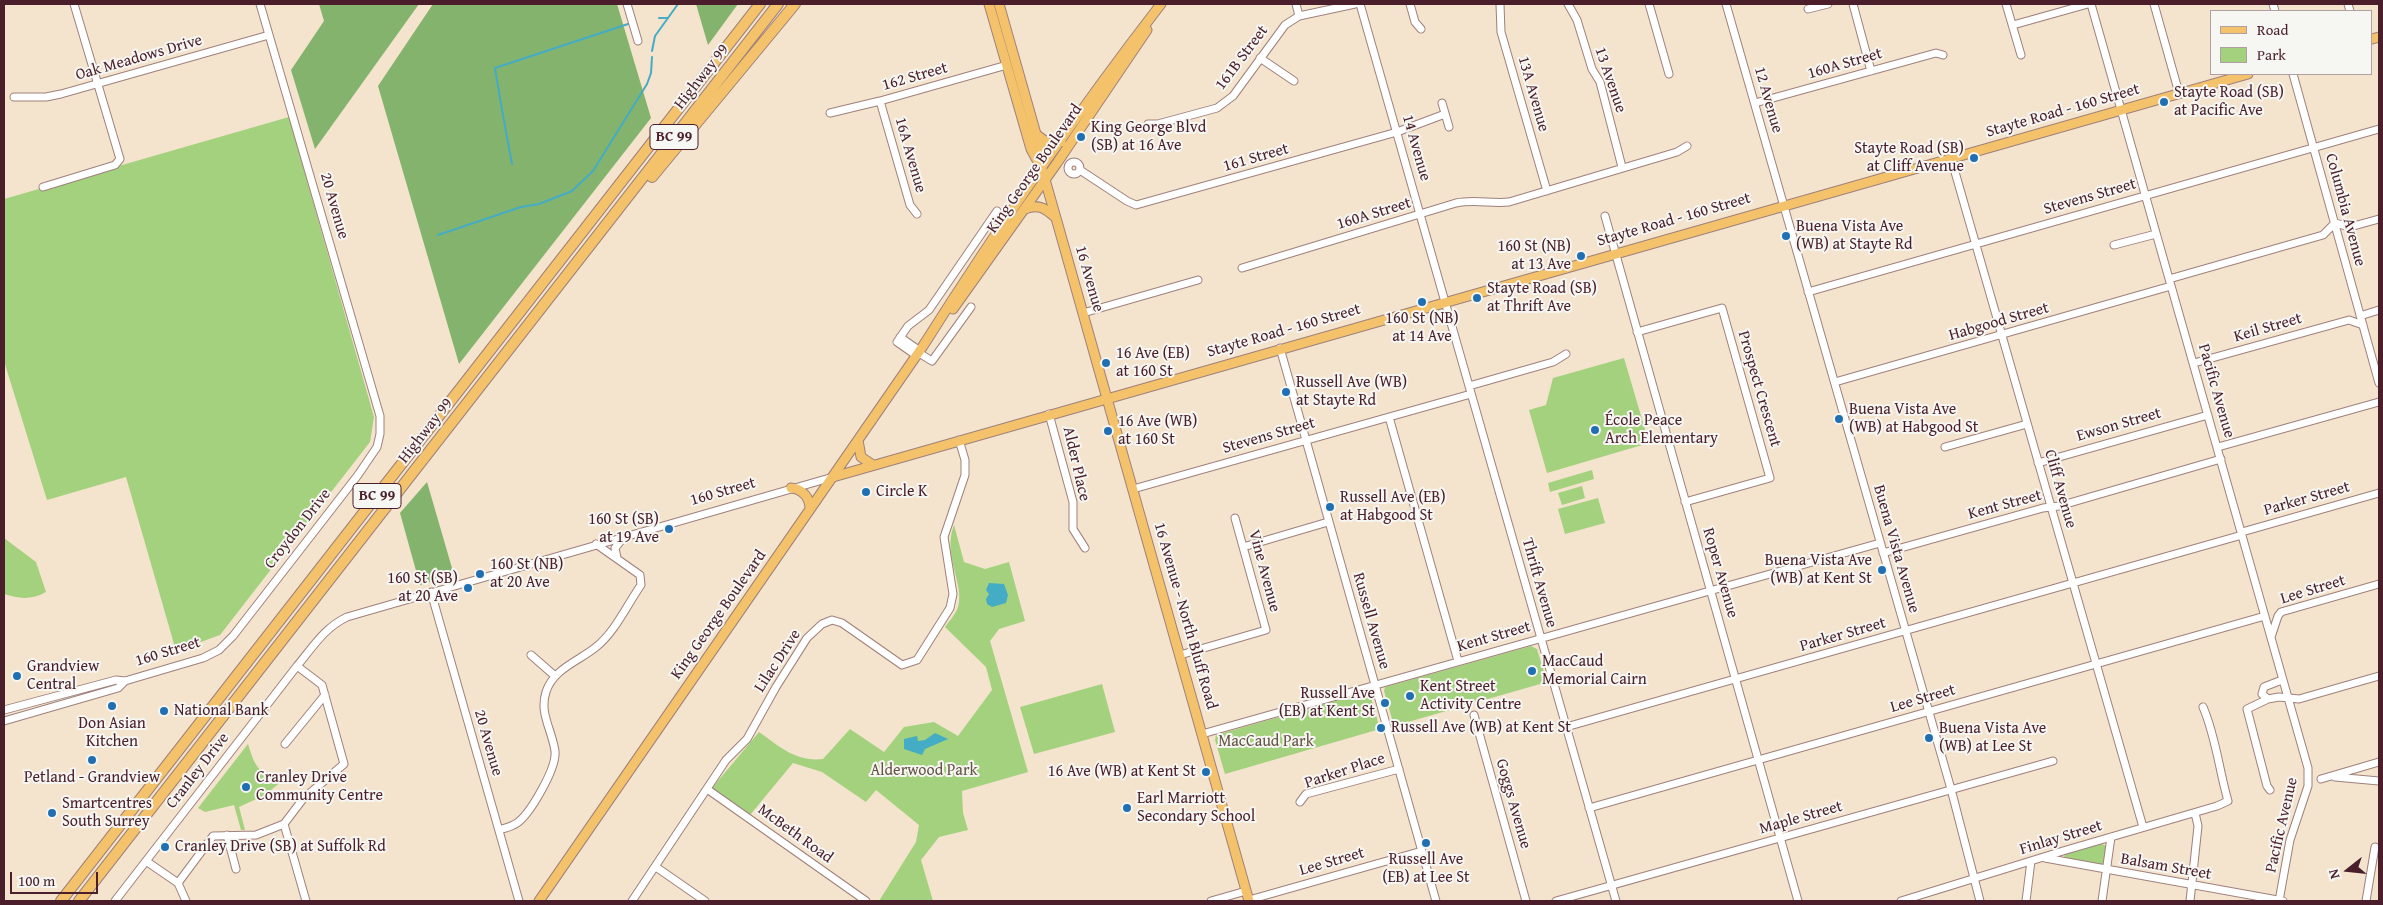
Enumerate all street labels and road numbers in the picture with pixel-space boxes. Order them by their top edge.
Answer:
street label: 161B Street [1211,22,1273,94]
street label: Oak Meadows Drive [74,31,204,85]
street label: Highway 99 [671,41,733,113]
street label: 160A Street [1805,44,1885,84]
street label: 13 Avenue [1590,45,1630,115]
street label: 13A Avenue [1513,54,1553,134]
street label: 162 Street [880,59,950,95]
street label: 12 Avenue [1749,65,1787,135]
street label: Stayte Road - 160 Street [1984,80,2142,142]
street label: King George Boulevard [983,101,1087,237]
street label: 14 Avenue [1397,113,1435,183]
street label: 16A Avenue [890,115,930,195]
road number: BC 99 [650,124,698,150]
street label: 161 Street [1221,140,1291,176]
street label: Columbia Avenue [2321,151,2369,269]
street label: 20 Avenue [315,171,353,241]
street label: Stevens Street [2042,175,2138,219]
street label: Stayte Road - 160 Street [1595,189,1753,251]
street label: 160A Street [1334,194,1414,234]
street label: 16 Avenue [1070,244,1108,314]
street label: Habgood Street [1947,299,2051,345]
street label: Stayte Road - 160 Street [1205,300,1363,362]
street label: Keil Street [2232,309,2304,347]
street label: Prospect Crescent [1733,329,1785,449]
street label: Pacific Avenue [2193,342,2239,440]
street label: Highway 99 [395,395,457,467]
street label: Ewson Street [2075,404,2163,446]
street label: Stevens Street [1221,414,1317,458]
street label: Alder Place [1058,425,1094,503]
street label: Cliff Avenue [2040,448,2080,530]
street label: 160 Street [688,474,758,510]
street label: Parker Street [2262,478,2352,520]
street label: Buena Vista Avenue [1869,483,1923,615]
road number: BC 99 [353,484,401,508]
street label: Croydon Drive [261,485,335,573]
street label: Kent Street [1966,486,2044,524]
street label: 16 Avenue - North Bluff Road [1149,520,1221,712]
street label: Roper Avenue [1698,526,1742,620]
street label: Vine Avenue [1244,528,1284,614]
street label: Thrift Avenue [1517,536,1561,630]
street label: King George Boulevard [667,547,771,683]
street label: Russell Avenue [1348,570,1394,672]
street label: Lee Street [2278,571,2348,609]
street label: Parker Street [1798,614,1888,656]
street label: Kent Street [1455,617,1533,657]
street label: Lilac Drive [751,626,805,696]
street label: 160 Street [133,633,203,671]
street label: Lee Street [1888,681,1958,717]
street label: 20 Avenue [469,708,507,778]
street label: Cranley Drive [162,729,234,813]
street label: Parker Place [1302,749,1388,793]
street label: Goggs Avenue [1491,757,1535,851]
street label: Pacific Avenue [2262,776,2302,874]
street label: Maple Street [1757,797,1845,839]
street label: McBeth Road [754,800,836,868]
street label: Finlay Street [2017,816,2105,860]
street label: Lee Street [1297,844,1367,880]
street label: Balsam Street [2119,850,2213,884]

